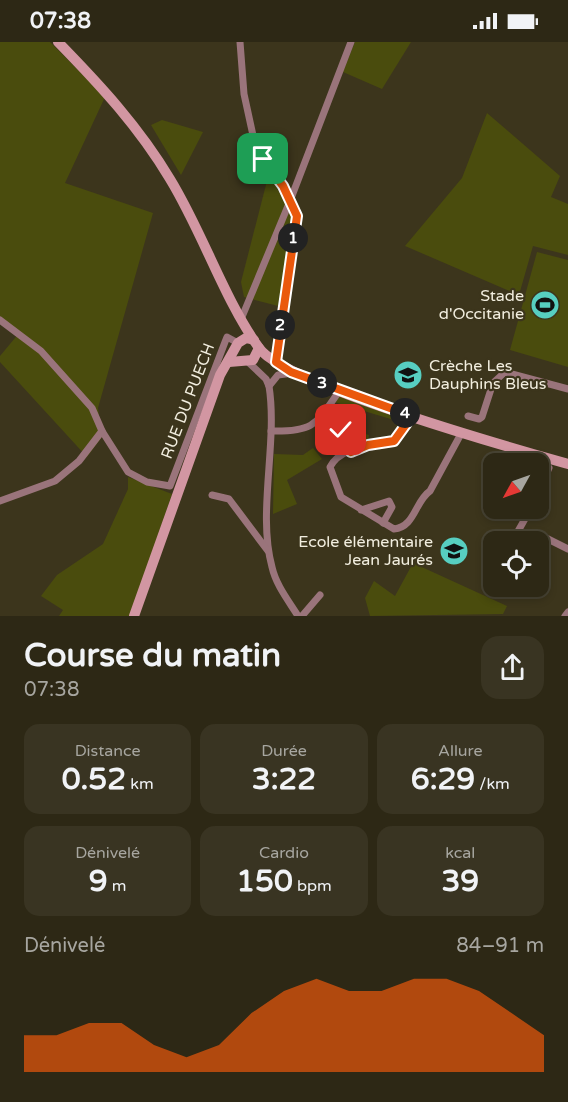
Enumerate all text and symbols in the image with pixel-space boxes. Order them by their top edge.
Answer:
text: 07:38 [30,8,91,34]
pin [237,133,288,184]
icon: arrive [246,142,279,175]
pin: 1 [278,223,308,253]
text: 1 [288,228,298,248]
place label: Stade d'Occitanie [439,286,524,324]
sports icon: Stade d'Occitanie [529,289,561,321]
pin: 2 [265,310,295,340]
text: 2 [275,315,285,335]
street label: RUE DU PUECH [157,340,219,462]
place label: Crèche Les Dauphins Bleus [429,356,546,394]
school or university icon: Crèche Les Dauphins Bleus [392,359,424,391]
pin: 3 [307,368,337,398]
text: 3 [317,373,327,393]
pin: 4 [390,398,420,428]
text: 4 [400,403,410,423]
pin [315,404,366,455]
icon: check [324,413,357,446]
north arrow [483,453,549,519]
map controls [483,453,549,597]
button: locate [483,531,549,597]
place label: Ecole élémentaire Jean Jaurés [298,532,433,570]
school or university icon: Ecole élémentaire Jean Jaurés [438,535,470,567]
text: Course du matin [24,636,281,675]
button: share [481,636,544,699]
text: 07:38 [24,678,79,702]
text: Distance [75,741,141,761]
text: Durée [261,741,307,761]
text: Allure [438,741,483,761]
text: 0.52 [62,761,126,798]
text: 3:22 [252,761,316,798]
text: 6:29 [411,761,475,798]
text: km [126,774,154,794]
text: /km [475,774,510,794]
text: Dénivelé [75,843,140,863]
text: Cardio [259,843,309,863]
text: kcal [445,843,475,863]
text: 9 [89,863,108,900]
text: 150 [236,863,293,900]
text: 39 [441,863,479,900]
text: m [108,876,127,896]
text: bpm [293,876,332,896]
text: Dénivelé [24,934,105,958]
text: 84–91 m [456,934,544,958]

